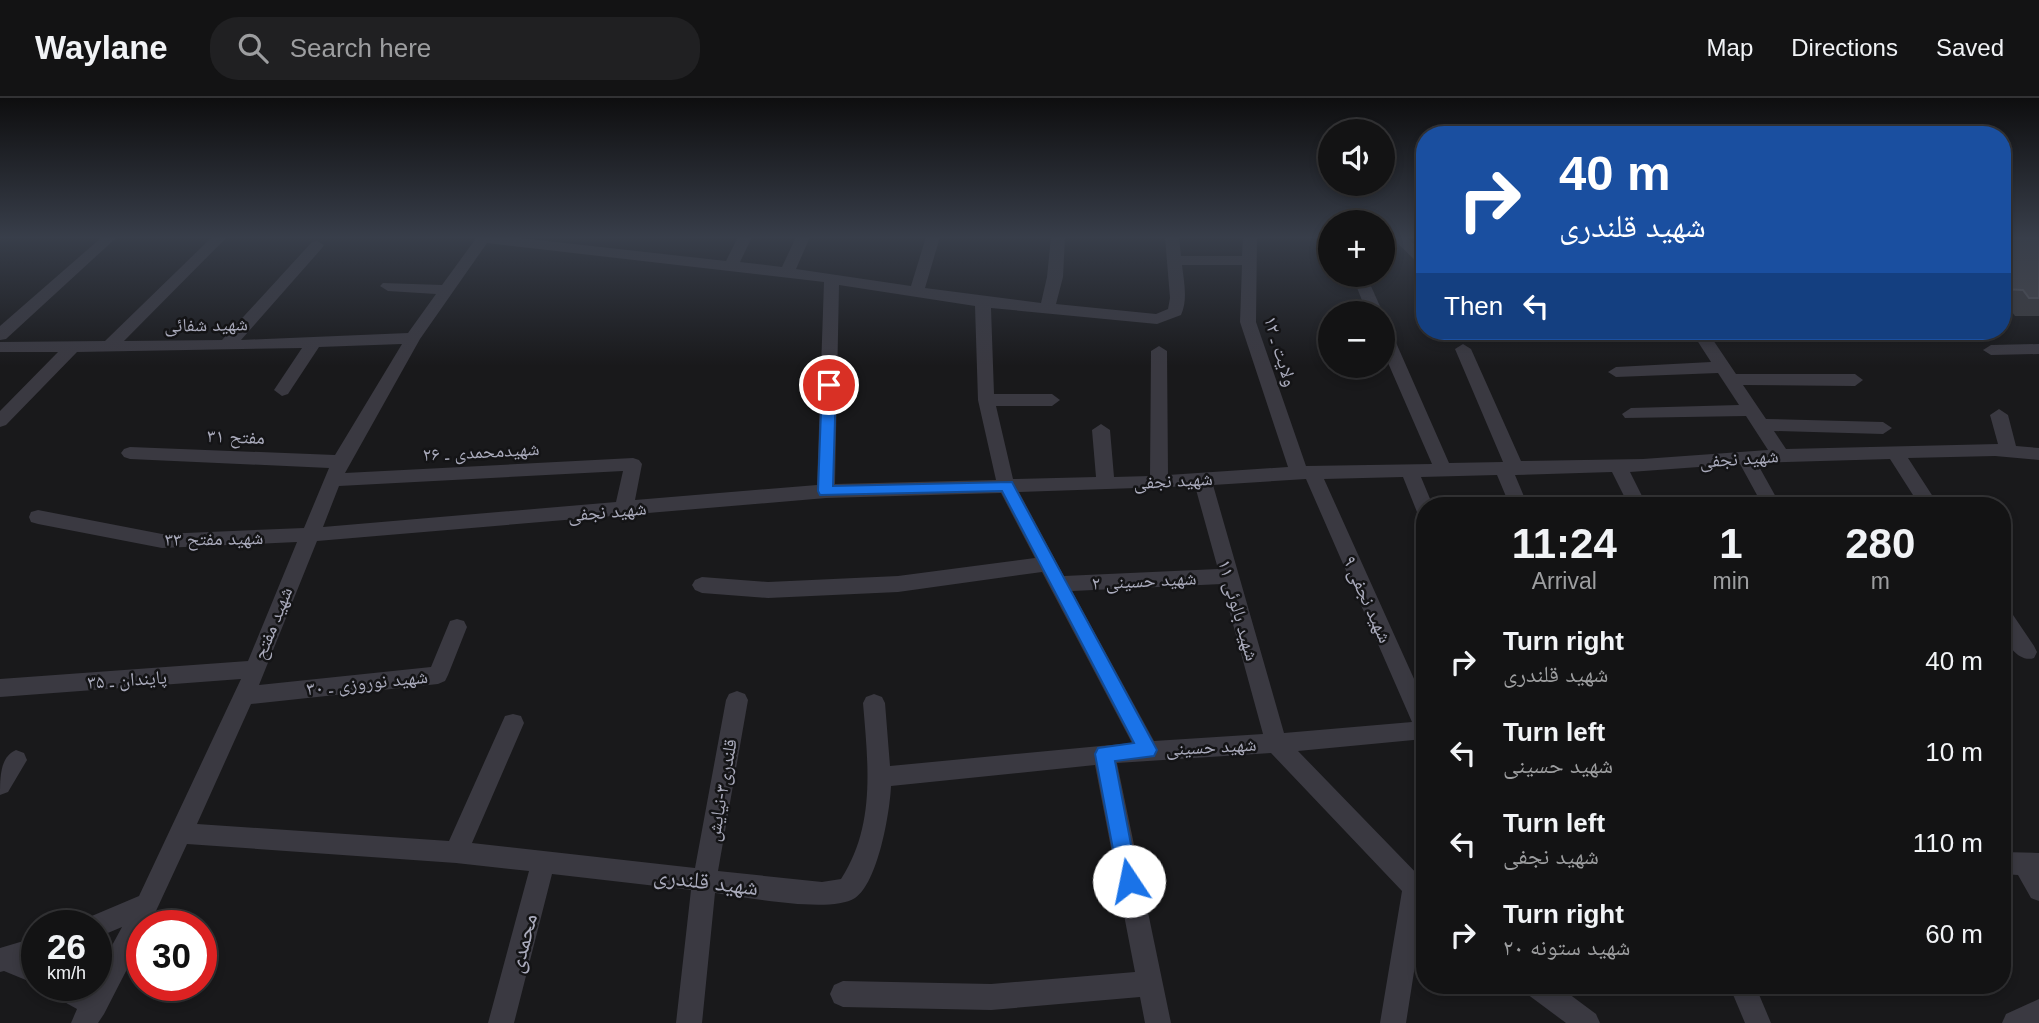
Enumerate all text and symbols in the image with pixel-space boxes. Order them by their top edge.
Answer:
search box [210,17,700,80]
text: Waylane [35,29,168,66]
icon: search [234,29,272,67]
text: Search here [290,33,431,63]
text: Map [1707,34,1753,61]
text: Directions [1791,34,1898,61]
text: Saved [1936,34,2004,61]
map controls [1318,119,1395,378]
button: sound [1318,119,1395,196]
text: 40 m [1559,146,1671,200]
icon: right [1444,154,1535,245]
text: شهید قلندری [1559,208,1706,244]
button: + [1318,210,1395,287]
icon: left [1517,287,1555,325]
text: Then [1444,291,1503,321]
button: − [1318,301,1395,378]
street label: شهید شفائی [164,313,248,337]
street label: ولایت ـ ۱۲ [1259,313,1301,389]
pin [799,355,859,415]
icon: arrive [810,366,848,404]
street label: مفتح ۳۱ [207,425,265,450]
street label: شهیدمحمدی ـ ۲۶ [422,438,540,466]
street label: شهید نجفی [1699,445,1779,473]
street label: شهید نجفی [1133,468,1213,494]
street label: شهید نجفی [567,498,647,526]
text: 11:24 [1512,520,1617,567]
text: 1 [1719,520,1743,567]
text: 280 [1845,520,1915,567]
street label: شهید مفتح ۳۳ [164,527,264,552]
street label: شهید نجفی ۹ [1338,552,1396,646]
street label: شهید بالوئی ۱۱ [1213,557,1263,664]
street label: شهید حسینی ۲ [1091,567,1197,595]
text: Arrival [1532,568,1597,594]
text: min [1712,568,1750,594]
text: m [1871,568,1890,594]
street label: شهید مفتح [248,584,298,663]
text: Turn right [1503,626,1624,656]
icon: right [1444,643,1482,681]
text: 40 m [1925,646,1983,676]
text: شهید قلندری [1503,661,1608,687]
street label: پایندان ـ ۳۵ [87,666,168,694]
street label: شهید نوروزی ـ ۳۰ [305,666,429,700]
text: Turn left [1503,717,1605,747]
street label: شهید حسینی [1165,734,1257,760]
icon: left [1444,734,1482,772]
street label: قلندری۳-نیایش [702,737,742,843]
text: 10 m [1925,737,1983,767]
text: شهید حسینی [1503,752,1613,778]
text: Turn left [1503,808,1605,838]
icon: left [1444,825,1482,863]
text: 110 m [1913,828,1983,858]
text: شهید نجفی [1503,843,1599,869]
position arrow [1092,844,1166,918]
street label: شهید قلندری [652,862,760,901]
text: Turn right [1503,899,1624,929]
speed limit sign: 30 [126,910,217,1001]
street label: محمدی [502,910,543,976]
icon: right [1444,916,1482,954]
text: 60 m [1925,919,1983,949]
text: 26 [47,927,86,966]
text: شهید ستونه ۲۰ [1503,934,1630,960]
text: km/h [47,963,86,983]

